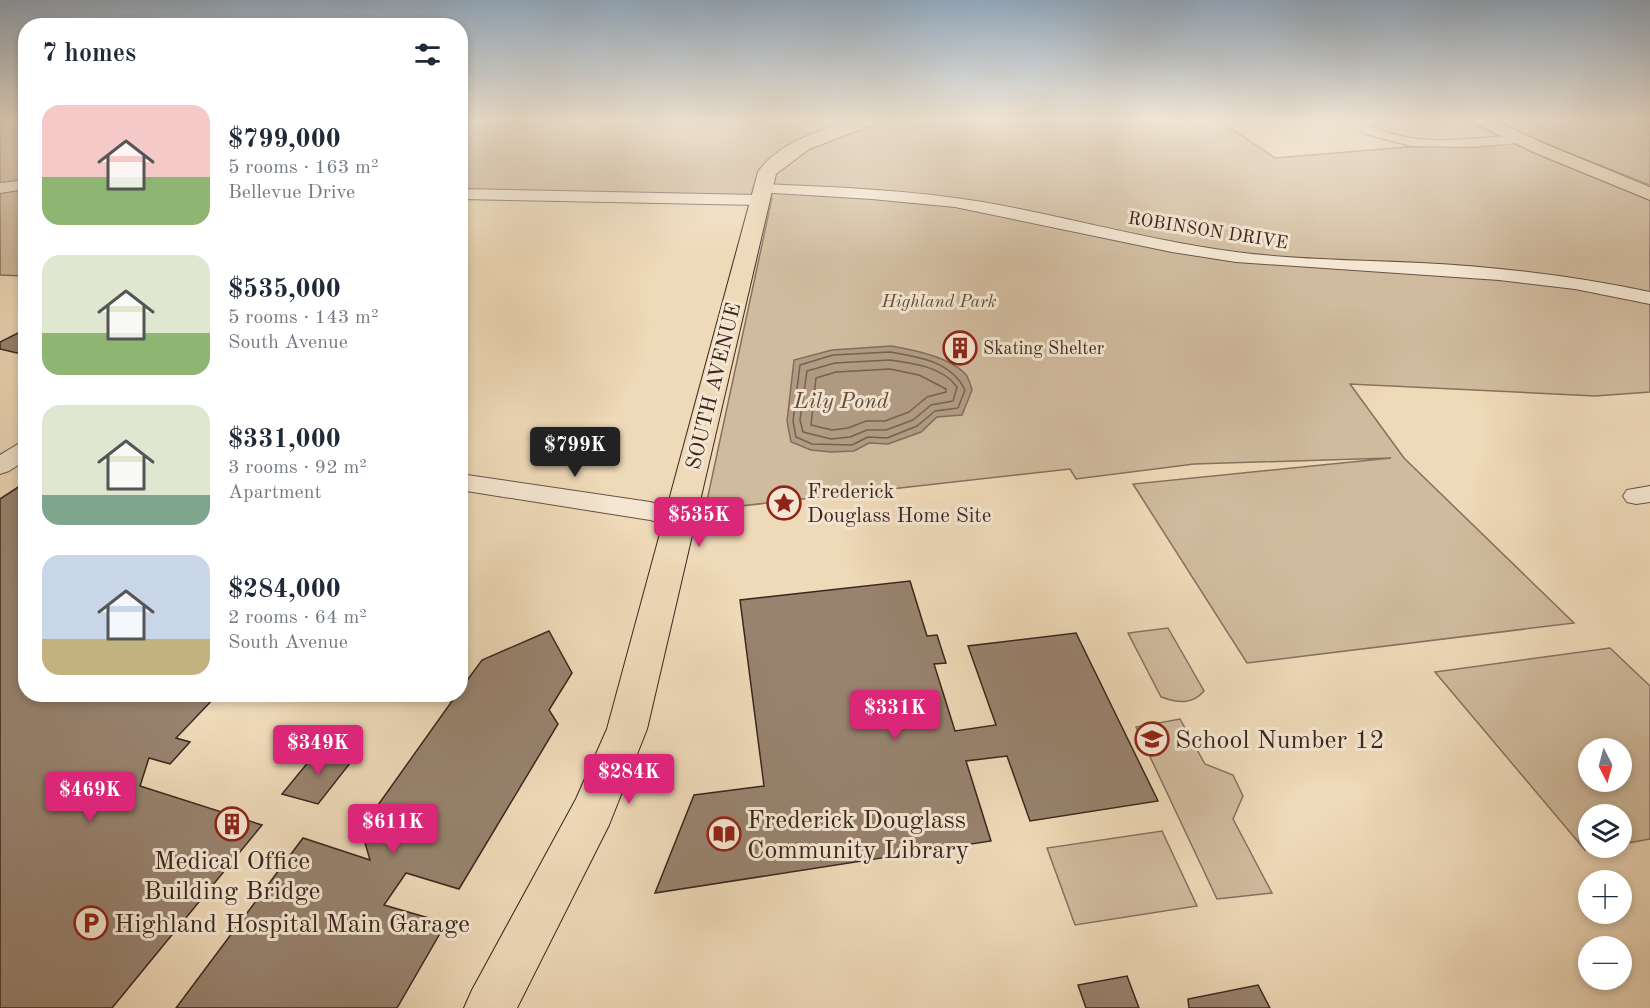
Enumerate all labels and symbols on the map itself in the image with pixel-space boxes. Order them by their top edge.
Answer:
street label: ROBINSON DRIVE [1127,209,1289,253]
park label: Highland Park [880,293,997,311]
street label: SOUTH AVENUE [684,301,745,472]
building icon: Skating Shelter [942,330,978,366]
place label: Skating Shelter [983,340,1105,358]
water label: Lily Pond [793,391,889,413]
pin: $799K [533,427,617,478]
place label: Frederick Douglass Home Site [807,482,991,527]
place icon: Frederick Douglass Home Site [766,485,802,521]
pin: $535K [657,497,741,548]
pin: $331K [853,690,937,741]
school or university icon: School Number 12 [1134,721,1170,757]
pin: $349K [276,725,360,776]
place label: School Number 12 [1175,728,1385,754]
north arrow [1578,738,1632,792]
pin: $284K [587,754,671,805]
pin: $469K [48,772,132,823]
pin: $611K [351,804,435,855]
building icon: Medical Office Building Bridge [214,806,250,842]
place label: Frederick Douglass Community Library [747,808,970,864]
library icon: Frederick Douglass Community Library [706,816,742,852]
place label: Medical Office Building Bridge [143,849,321,905]
parking icon: Highland Hospital Main Garage [73,905,109,941]
place label: Highland Hospital Main Garage [114,912,470,938]

